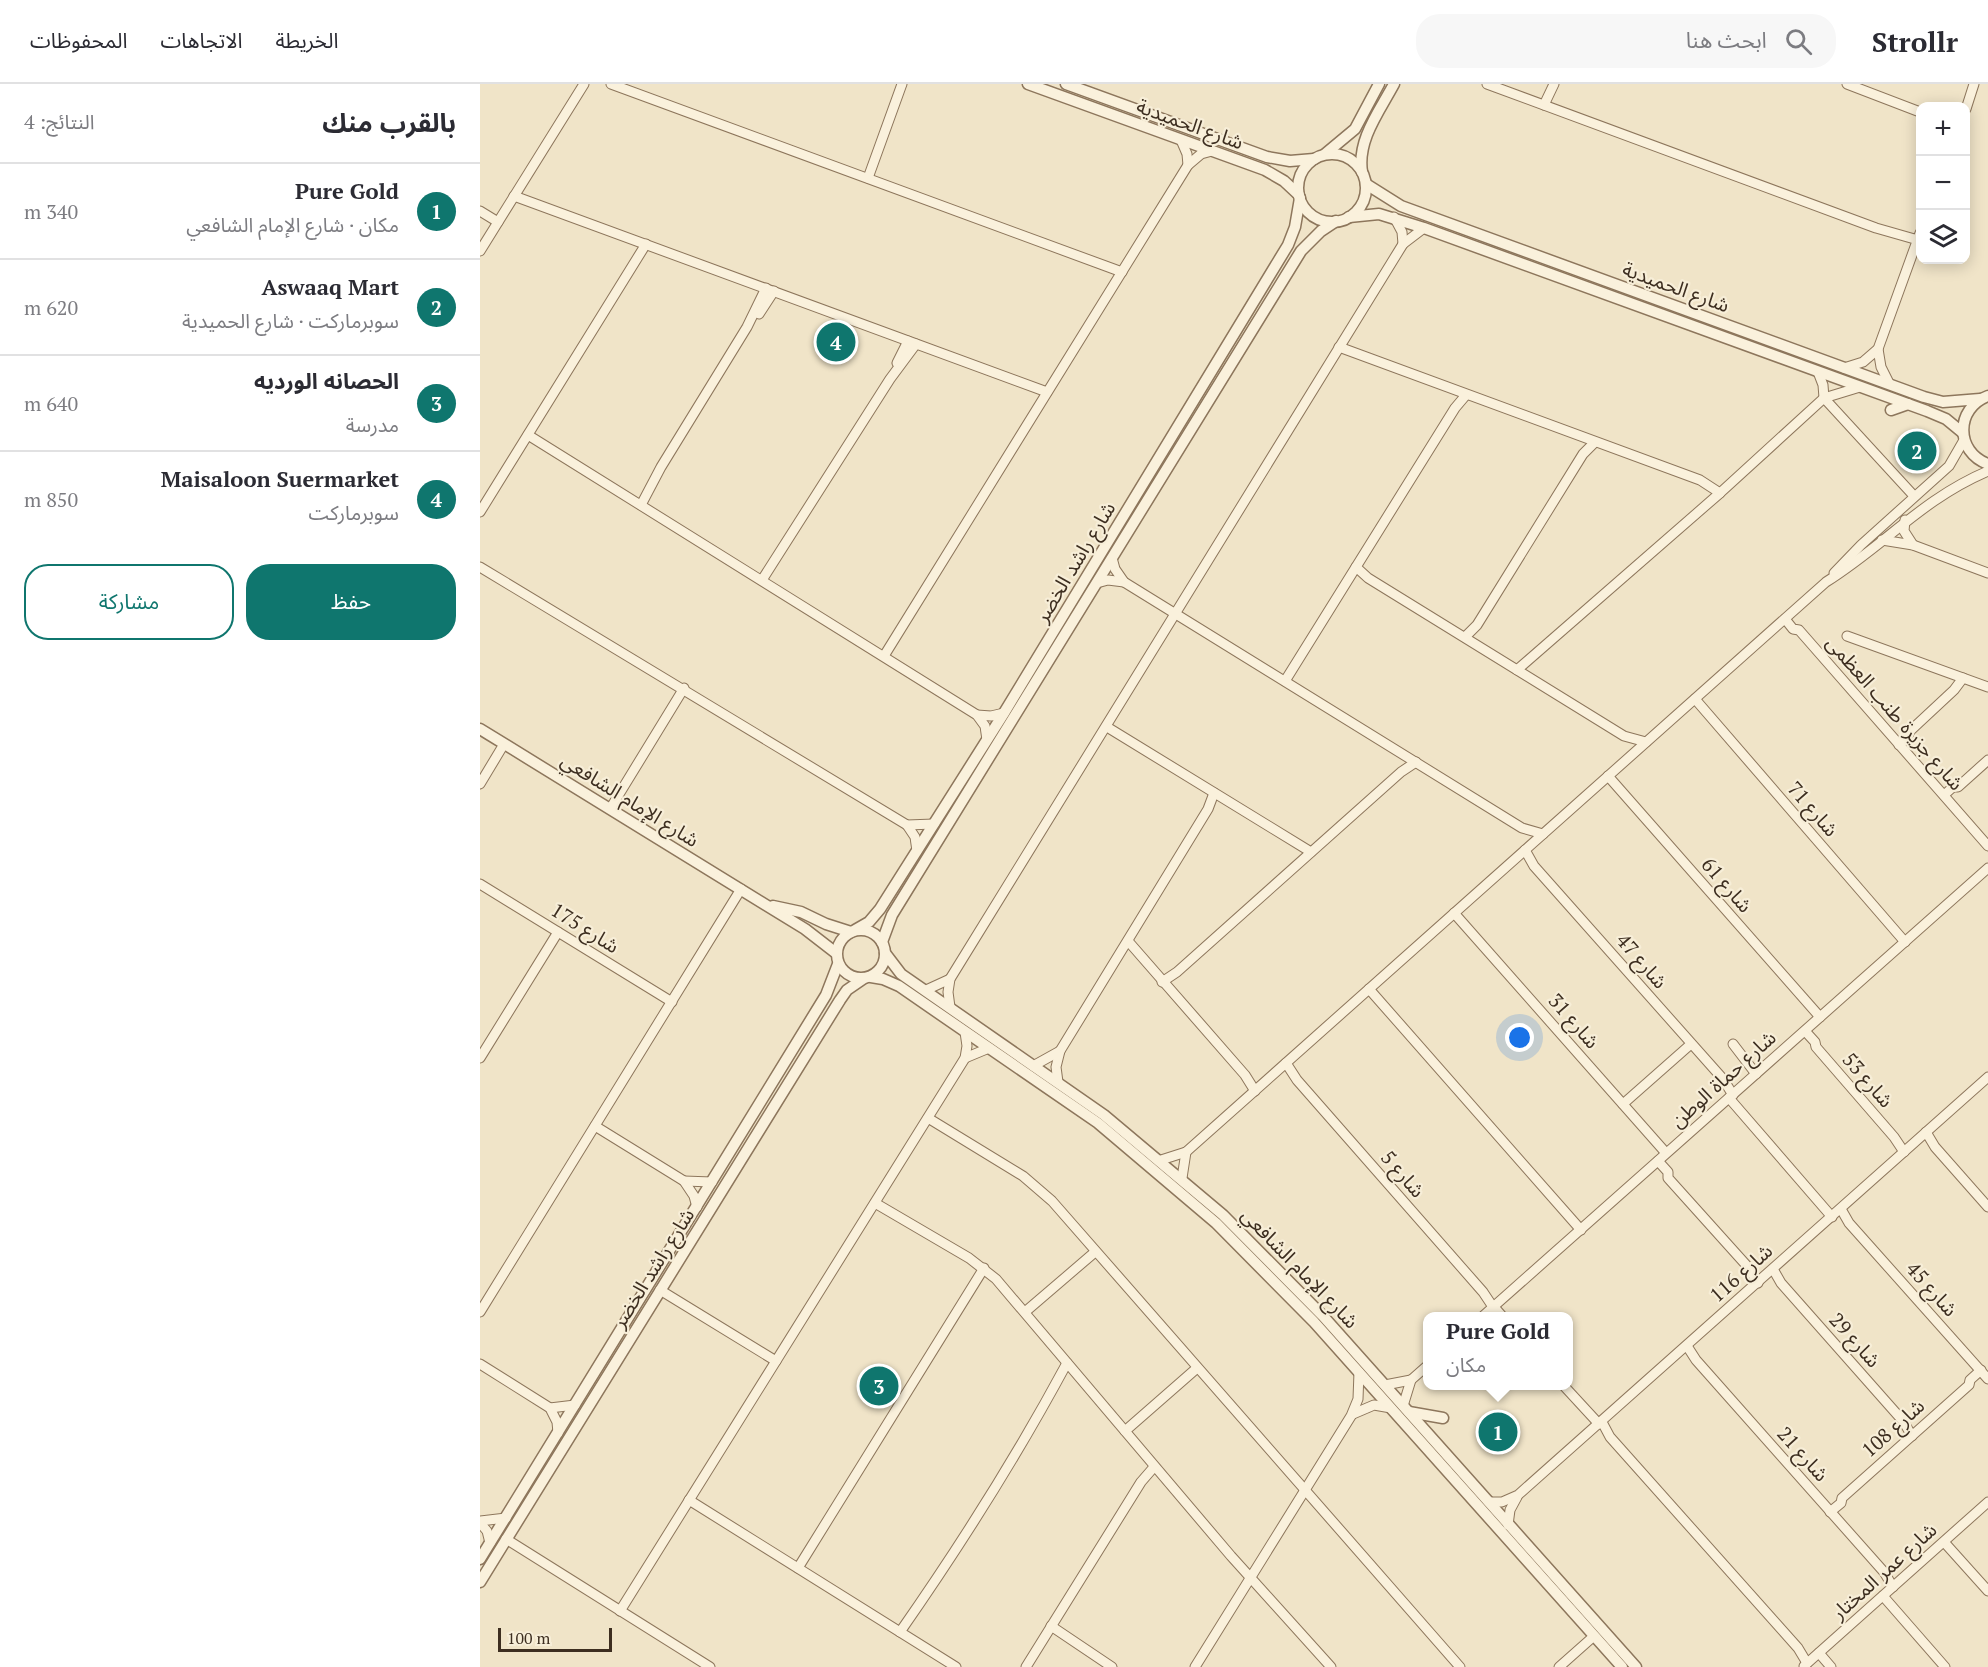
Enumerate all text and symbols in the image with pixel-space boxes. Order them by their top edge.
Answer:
search box [1416,14,1836,68]
text: Strollr [1872,23,1958,60]
text: ابحث هنا [1686,25,1767,54]
icon: search [1782,25,1815,58]
text: المحفوظات [30,26,127,54]
text: الاتجاهات [160,26,242,54]
text: الخريطة [275,26,338,54]
street label: شارع الحميدية [1132,92,1247,157]
map controls [1916,102,1970,264]
button: + [1916,102,1970,156]
text: بالقرب منك [322,105,456,139]
text: النتائج: 4 [24,108,95,135]
button: − [1916,156,1970,210]
text: Pure Gold [295,176,399,205]
text: 340 m [24,198,78,225]
text: 1 [431,198,442,225]
button: layers [1916,210,1970,264]
text: مكان · شارع الإمام الشافعي [186,211,399,238]
street label: شارع الحميدية [1618,255,1733,320]
text: Aswaaq Mart [261,272,399,301]
text: 620 m [24,294,78,321]
text: 2 [431,294,442,321]
text: سوبرماركت · شارع الحميدية [182,307,399,334]
pin: 4 [816,320,856,364]
text: الحصانه الورديه [254,366,399,395]
text: 640 m [24,390,78,417]
text: 3 [431,390,442,417]
text: مدرسة [346,411,399,438]
pin: 2 [1898,428,1936,473]
text: Maisaloon Suermarket [161,464,399,493]
text: 850 m [24,486,78,513]
text: 4 [431,486,442,513]
street label: شارع راشد الخضر [1027,496,1123,629]
text: سوبرماركت [308,499,399,526]
button: مشاركة [24,564,234,640]
button: حفظ [246,564,456,640]
street label: شارع جزيرة طنب العظمى [1819,629,1970,797]
street label: شارع الإمام الشافعي [555,746,704,855]
street label: شارع 71 [1780,775,1845,843]
street label: شارع 61 [1694,851,1759,919]
street label: شارع 175 [545,896,625,961]
street label: شارع 47 [1609,927,1674,995]
street label: شارع 31 [1541,987,1606,1055]
your location [1505,1023,1534,1052]
street label: شارع حماة الوطن [1664,1024,1783,1135]
street label: شارع 53 [1835,1046,1900,1114]
street label: شارع 5 [1374,1144,1431,1204]
street label: شارع الإمام الشافعي [1234,1201,1365,1336]
street label: شارع راشد الخضر [605,1203,702,1335]
street label: شارع 116 [1703,1237,1779,1310]
street label: شارع 45 [1899,1255,1964,1323]
street label: شارع 29 [1822,1306,1887,1374]
popup [1423,1312,1573,1390]
text: Pure Gold [1446,1316,1550,1345]
text: مكان [1446,1351,1486,1378]
pin: 3 [860,1364,898,1408]
street label: شارع 108 [1855,1392,1931,1465]
pin: 1 [1478,1410,1518,1454]
street label: شارع 21 [1770,1420,1835,1488]
street label: شارع عمر المختار [1824,1516,1944,1627]
scale bar [498,1625,612,1652]
text: 100 m [507,1627,550,1649]

